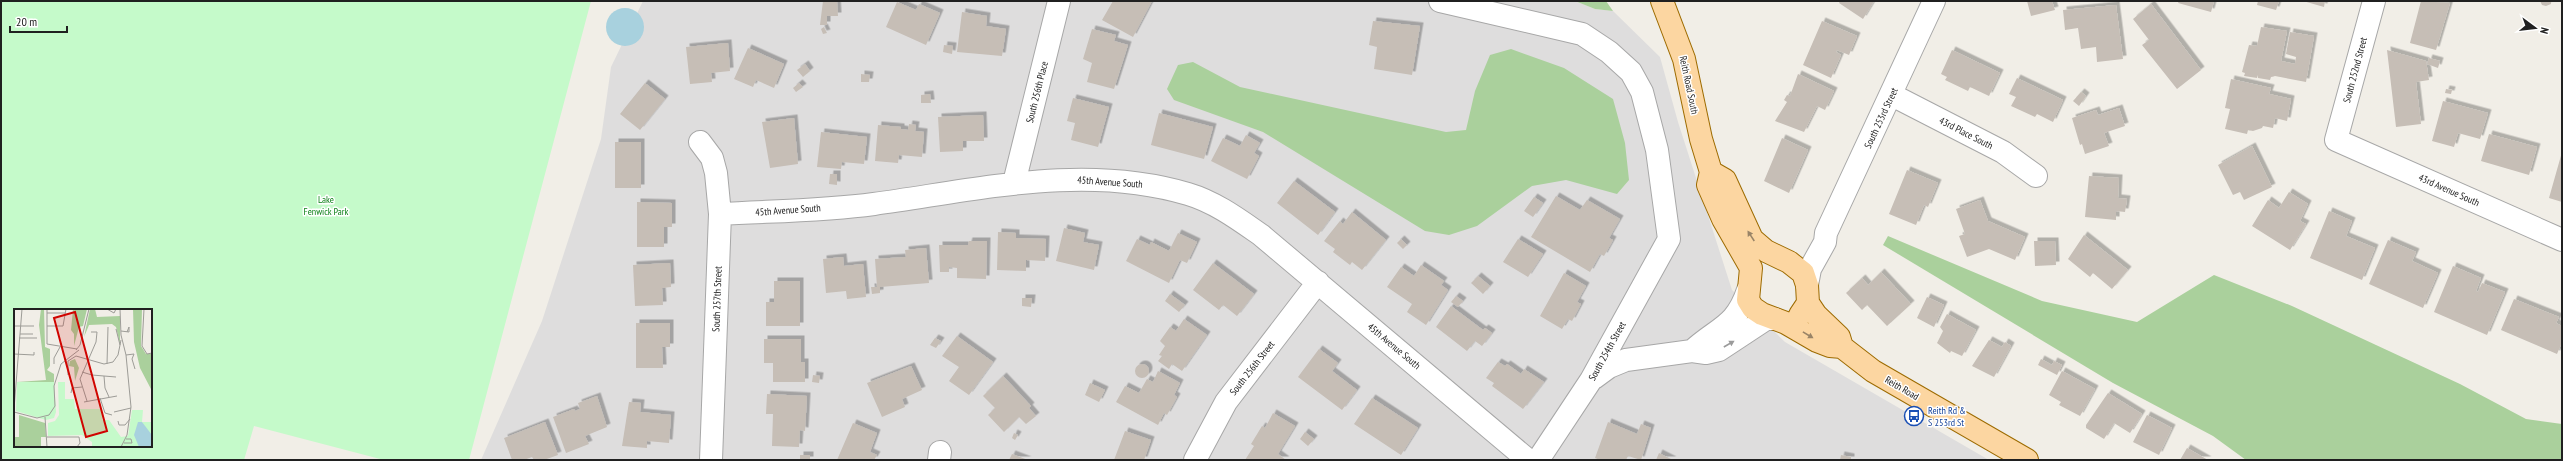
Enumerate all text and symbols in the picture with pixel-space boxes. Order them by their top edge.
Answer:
scale bar [10,8,67,34]
north arrow [2515,8,2555,48]
text: 20 m [16,14,37,29]
text: N [2537,26,2552,35]
street label: South 252nd Street [2340,36,2370,104]
street label: Reith Road South [1676,55,1702,115]
street label: South 256th Place [1023,60,1051,124]
street label: South 253rd Street [1861,85,1901,150]
street label: 43rd Place South [1937,114,1995,152]
street label: 43rd Avenue South [2416,171,2482,209]
street label: 45th Avenue South [1077,173,1143,191]
park label: Lake Fenwick Park [304,193,349,218]
street label: 45th Avenue South [755,201,821,219]
one-way arrow [1747,230,1754,241]
street label: South 257th Street [709,266,725,332]
inset map [14,309,152,447]
street label: South 254th Street [1585,319,1629,383]
street label: 45th Avenue South [1365,320,1423,372]
one-way arrow [1802,332,1814,339]
street label: South 256th Street [1227,338,1277,398]
one-way arrow [1723,340,1735,347]
street label: Reith Road [1883,373,1921,403]
place label: Reith Rd & S 253rd St [1928,404,1966,429]
bus stop icon: Reith Rd & S 253rd St [1903,405,1925,427]

